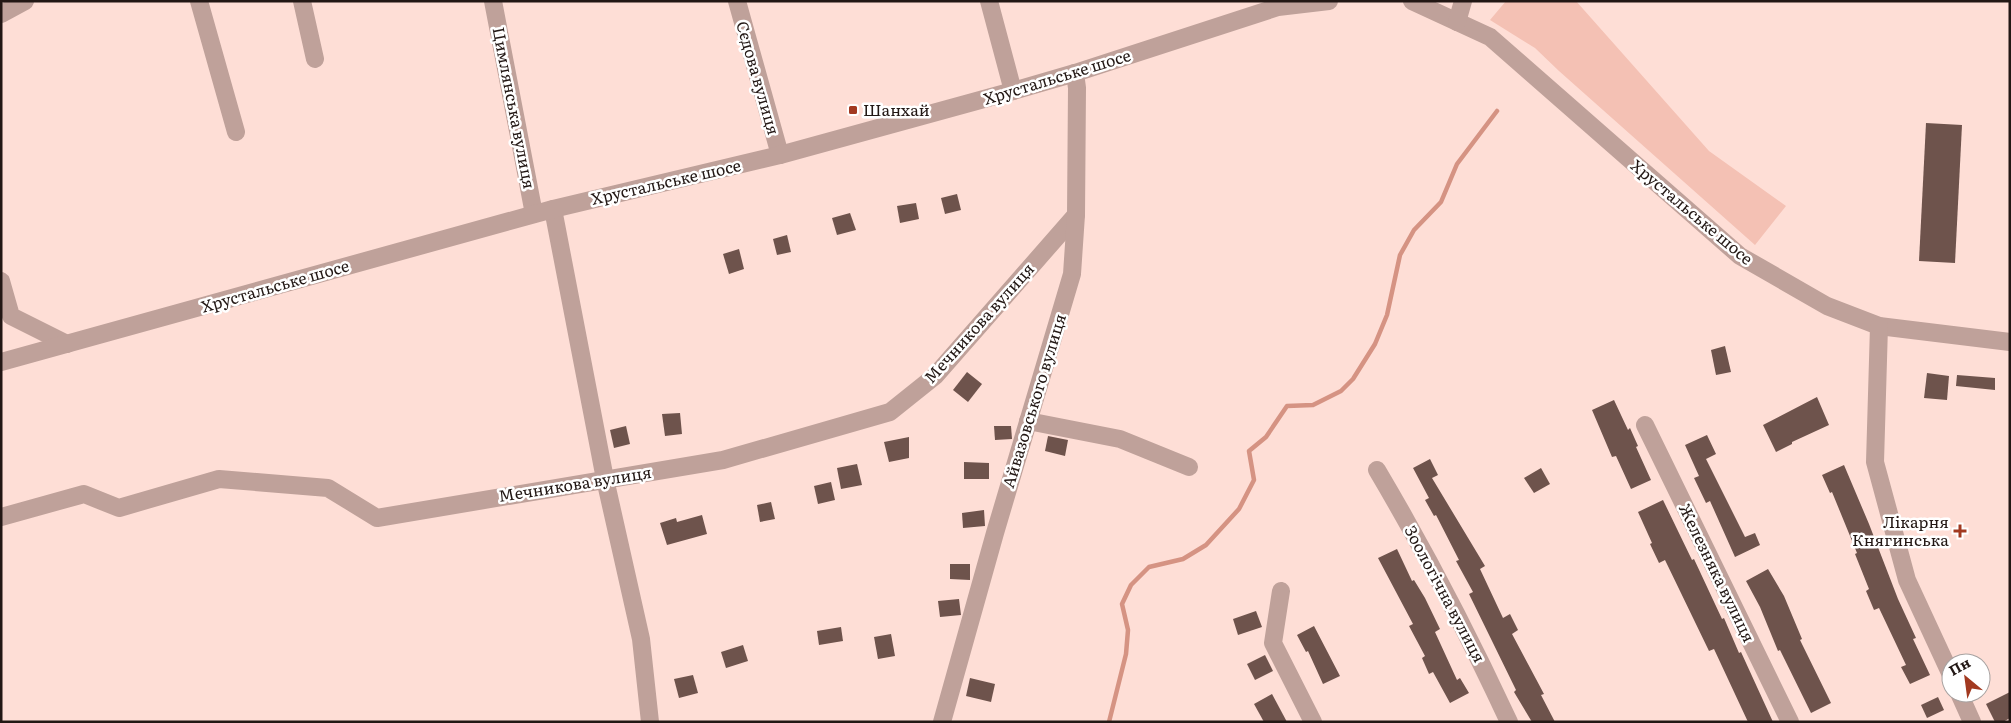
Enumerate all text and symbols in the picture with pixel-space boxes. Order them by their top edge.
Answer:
street label: Сєдова вулиця [731,18,787,137]
street label: Цимлянська вулиця [488,25,542,191]
street label: Хрустальське шосе [980,42,1133,110]
place label: Шанхай [863,97,930,121]
marker: Шанхай [847,104,859,116]
street label: Хрустальське шосе [589,152,743,210]
street label: Хрустальське шосе [1626,153,1759,270]
street label: Хрустальське шосе [198,252,352,318]
street label: Мечникова вулиця [918,257,1039,388]
street label: Айвазовського вулиця [995,311,1071,491]
street label: Мечникова вулиця [497,459,653,507]
street label: Железняка вулиця [1674,499,1762,646]
place label: Лікарня Княгинська [1852,509,1949,551]
street label: Зоологічна вулиця [1400,521,1492,666]
marker: Лікарня Княгинська [1953,524,1967,538]
text: Пн [1945,652,1974,680]
north arrow [1941,653,1991,703]

